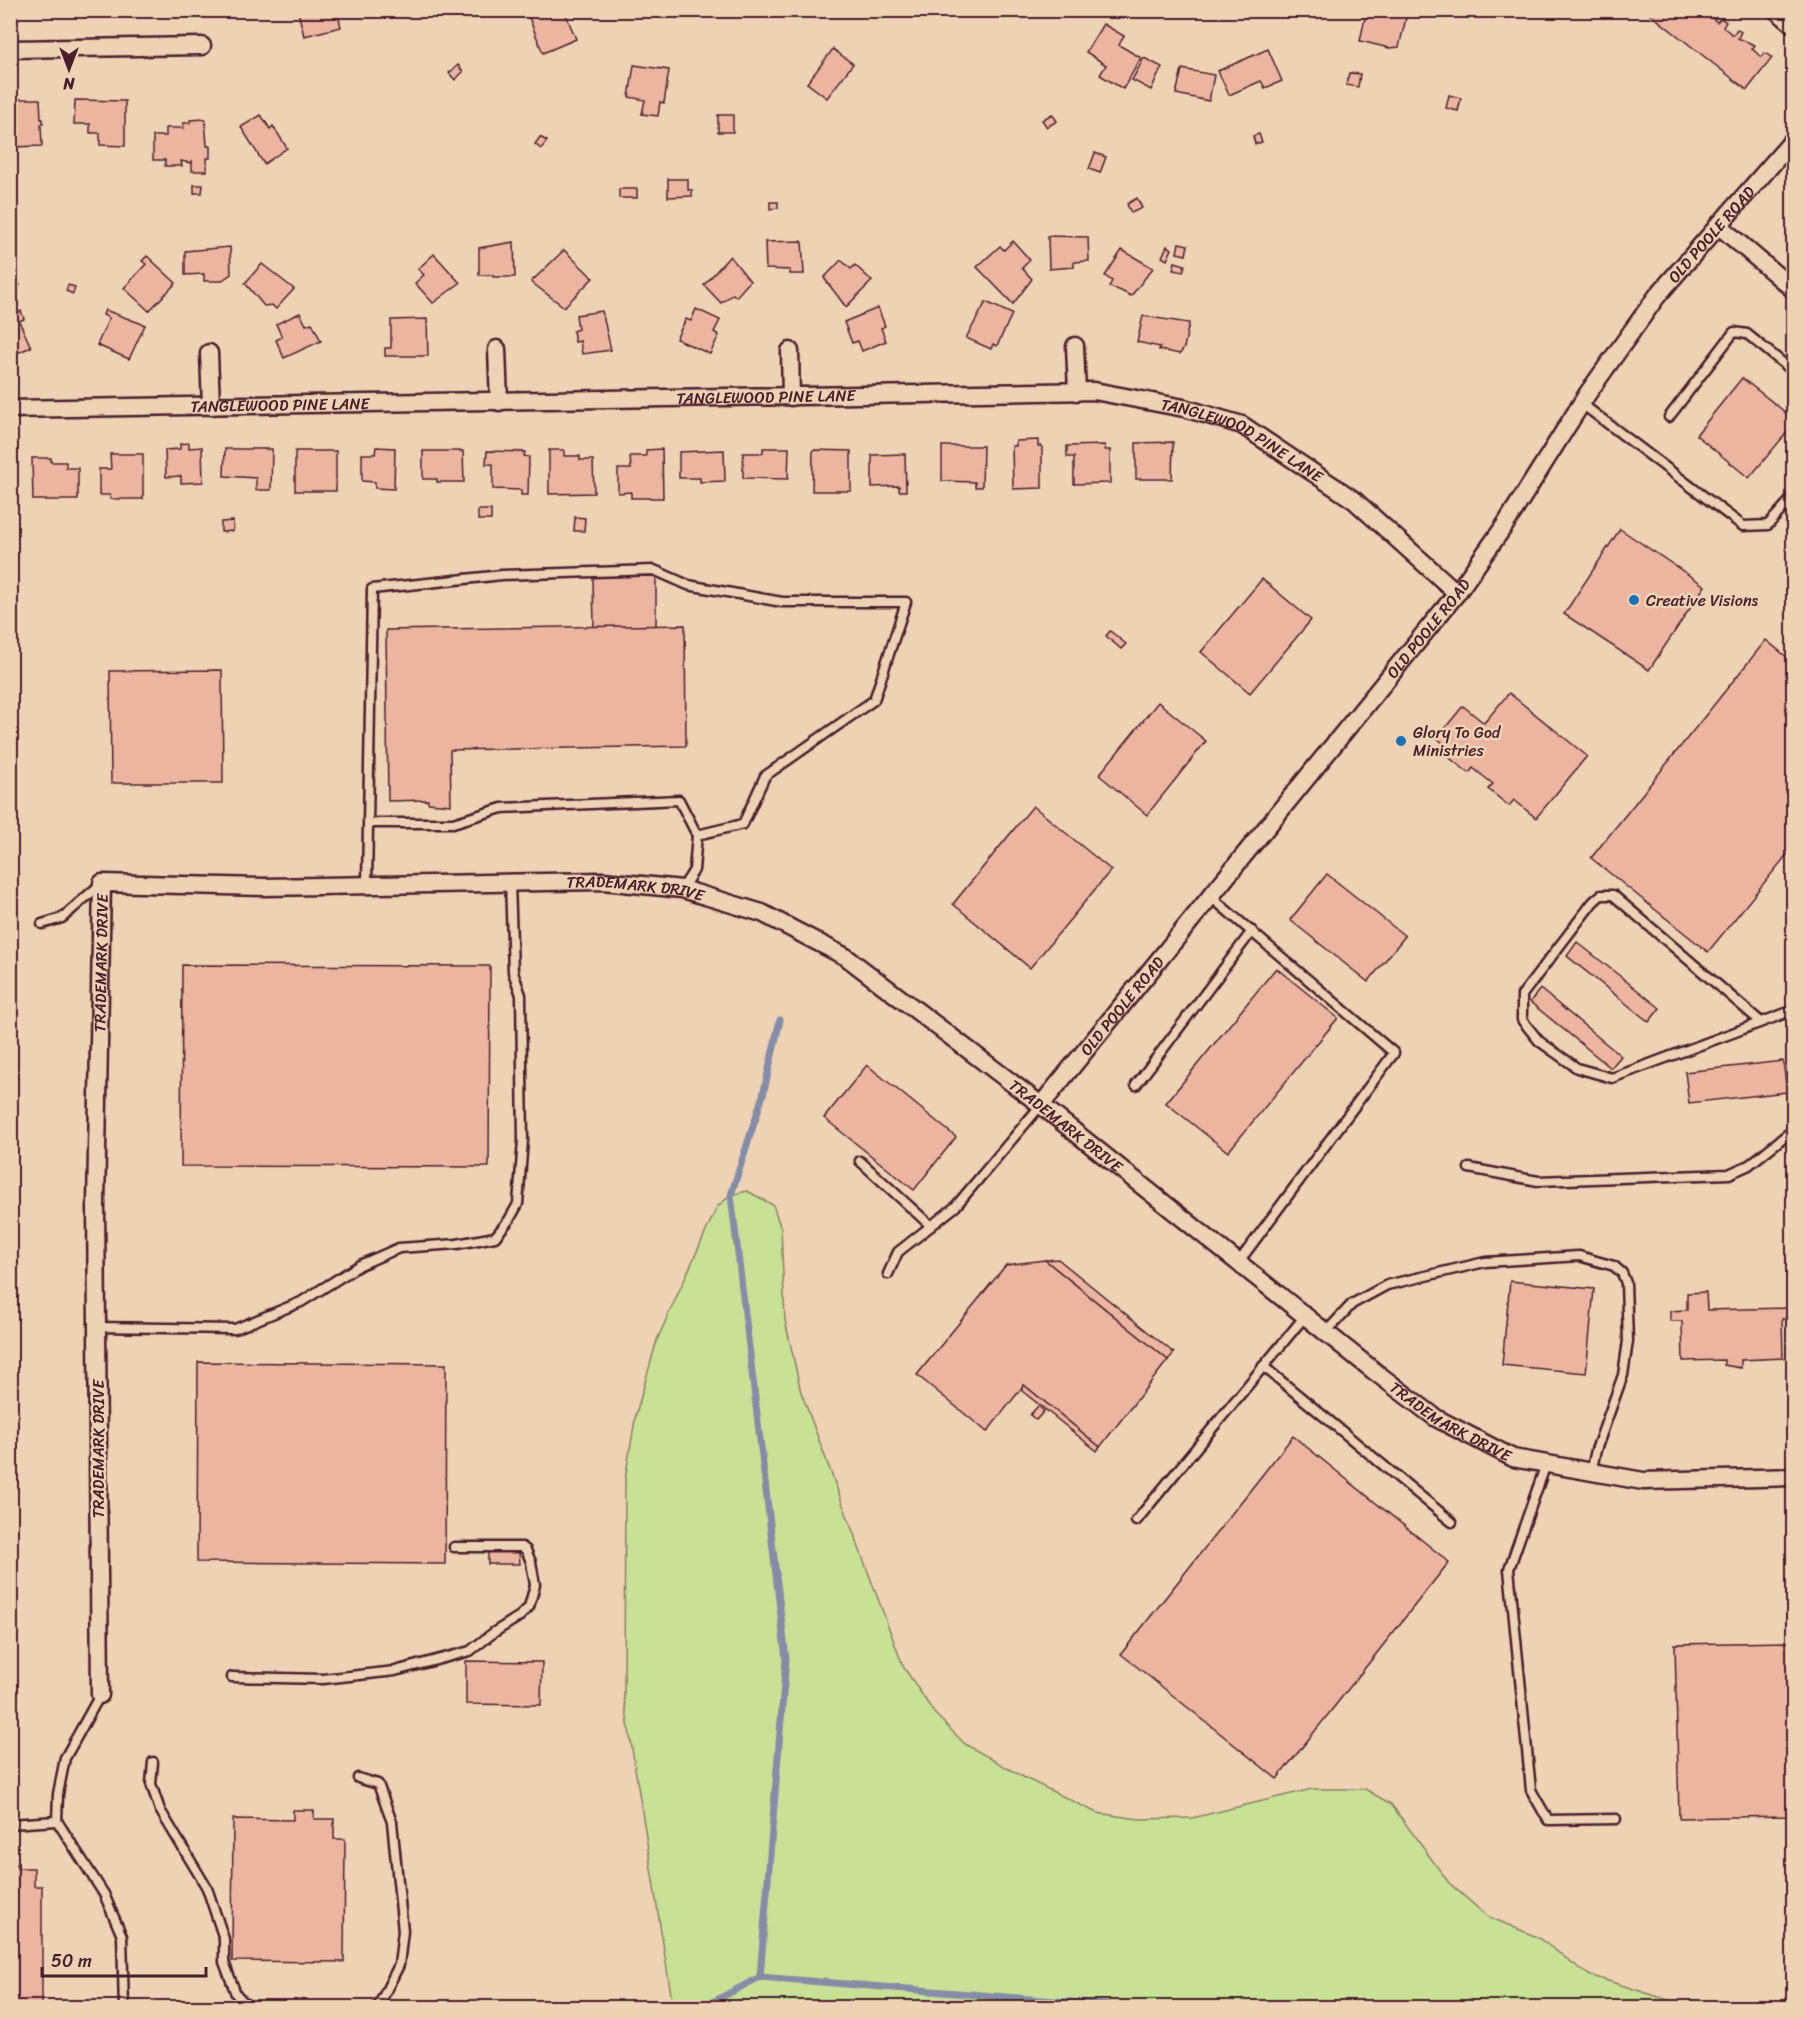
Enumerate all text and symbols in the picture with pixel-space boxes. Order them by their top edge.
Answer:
north arrow [39,39,99,99]
text: N [63,69,76,98]
street label: OLD POOLE ROAD [1660,179,1763,290]
street label: TANGLEWOOD PINE LANE [676,381,857,413]
street label: TANGLEWOOD PINE LANE [190,389,371,421]
street label: TANGLEWOOD PINE LANE [1158,390,1330,491]
street label: OLD POOLE ROAD [1379,572,1478,685]
place label: Creative Visions [1646,586,1759,615]
marker: Creative Visions [1627,593,1641,607]
place label: Glory To God Ministries [1413,718,1502,765]
marker: Glory To God Ministries [1394,734,1408,748]
street label: TRADEMARK DRIVE [566,867,709,910]
street label: TRADEMARK DRIVE [85,892,117,1033]
street label: OLD POOLE ROAD [1072,949,1172,1062]
street label: TRADEMARK DRIVE [1002,1071,1130,1181]
street label: TRADEMARK DRIVE [1383,1374,1518,1470]
street label: TRADEMARK DRIVE [84,1379,113,1518]
scale bar [42,1940,206,1978]
text: 50 m [51,1945,92,1977]

